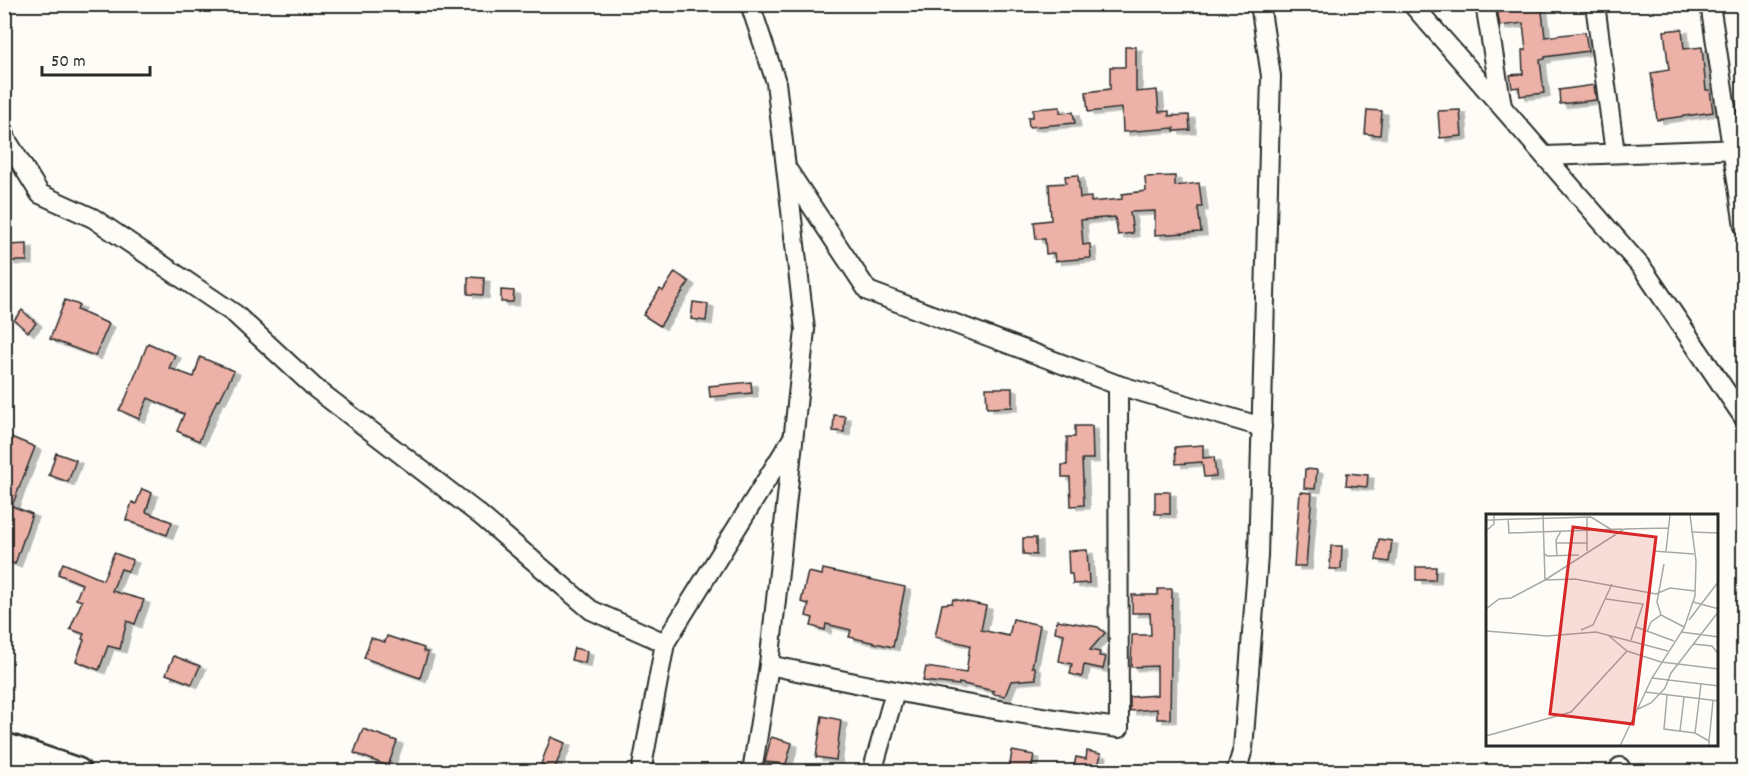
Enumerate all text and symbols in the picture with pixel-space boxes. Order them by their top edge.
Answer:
scale bar [42,39,150,77]
text: 50 m [51,50,86,75]
inset map [1486,514,1718,746]

